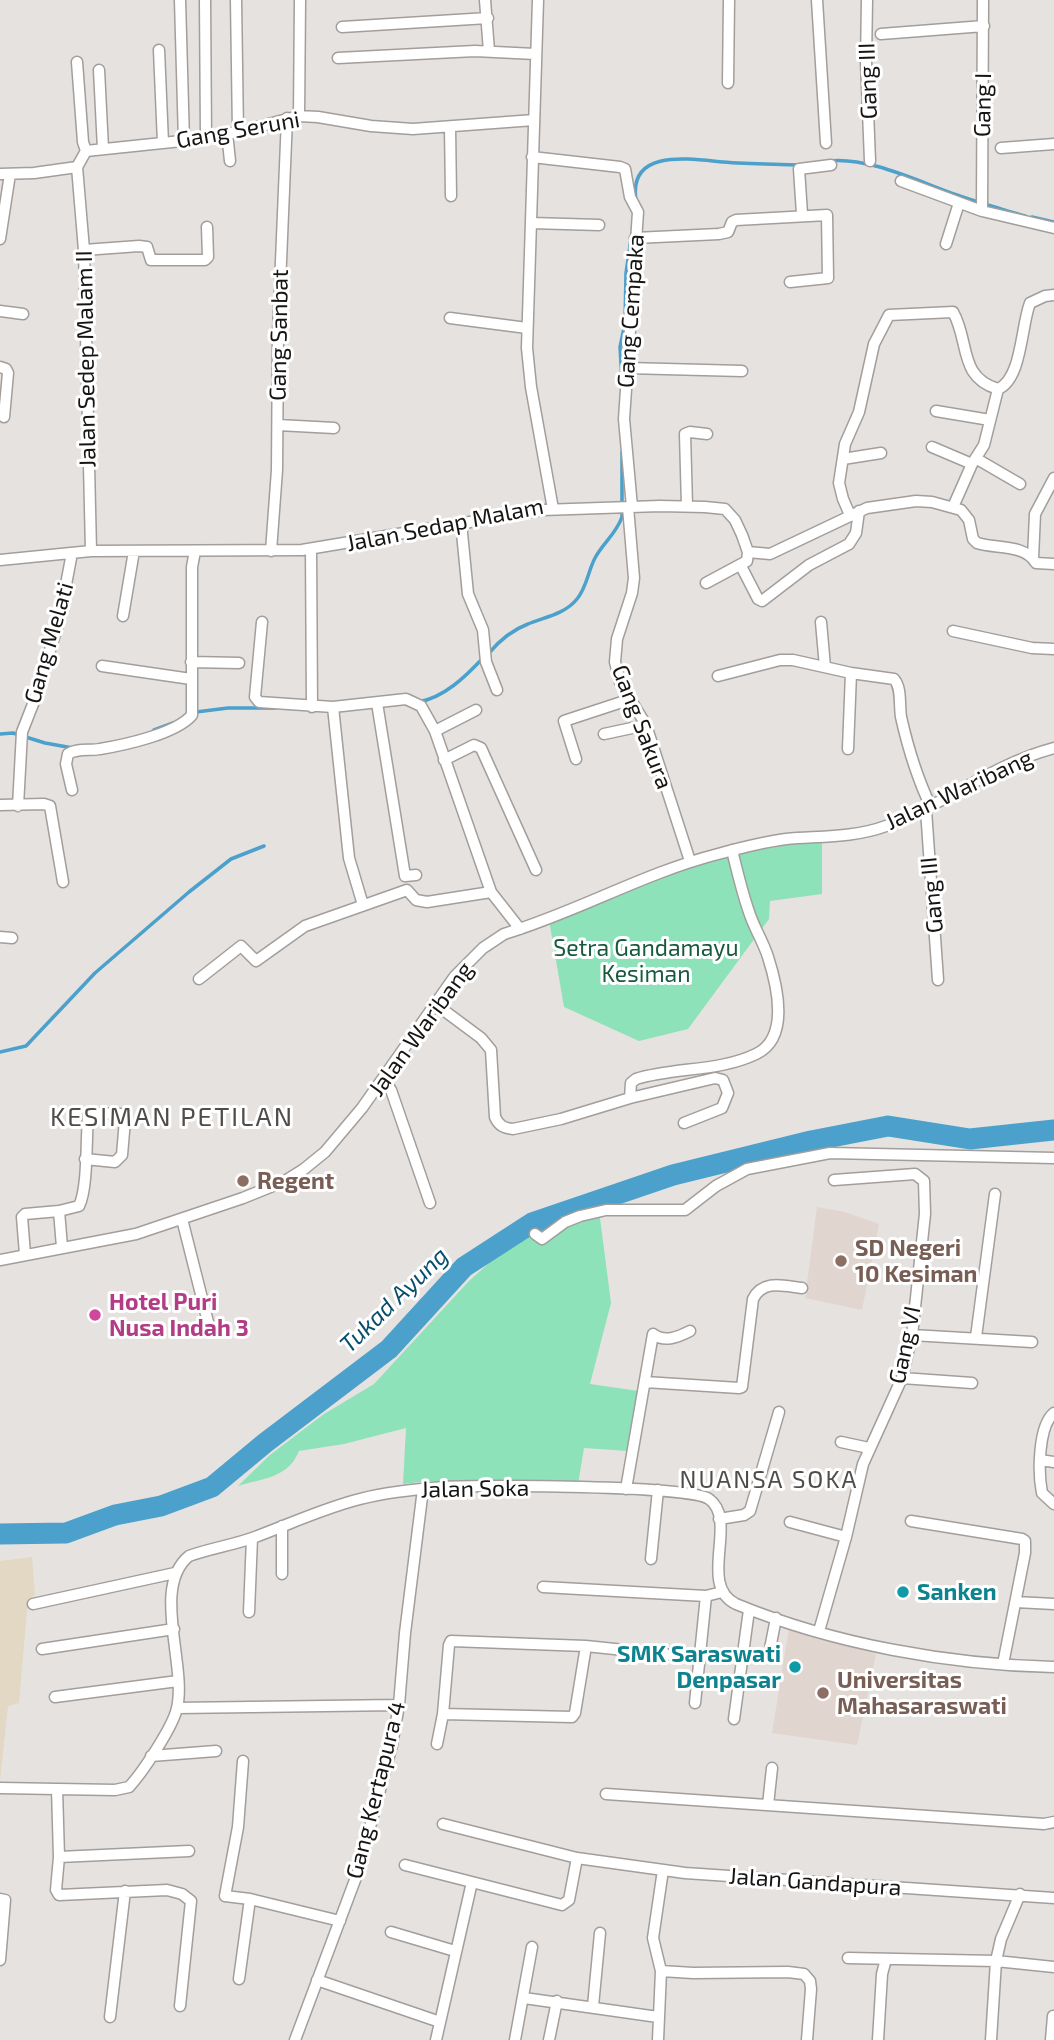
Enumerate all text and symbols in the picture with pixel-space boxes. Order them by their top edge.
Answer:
street label: Gang III [853,42,883,120]
street label: Gang I [969,73,997,137]
street label: Gang Seruni [174,106,302,154]
street label: Gang Cempaka [612,233,650,389]
street label: Jalan Sedep Malam II [70,250,102,468]
street label: Gang Sanbat [264,269,294,401]
street label: Jalan Sedap Malam [344,492,546,558]
street label: Gang Melati [19,579,79,707]
street label: Gang Sakura [606,661,678,793]
street label: Jalan Waribang [881,744,1037,836]
street label: Gang III [915,856,949,934]
park label: Setra Gandamayu Kesiman [553,934,739,988]
street label: Jalan Waribang [363,956,479,1102]
district label: KESIMAN PETILAN [52,1101,292,1133]
place label: Regent [257,1167,334,1195]
marker: Regent [235,1173,251,1189]
place label: SD Negeri 10 Kesiman [855,1234,977,1288]
water label: Tukad Ayung [334,1241,454,1359]
marker: SD Negeri 10 Kesiman [833,1253,849,1269]
place label: Hotel Puri Nusa Indah 3 [109,1288,249,1342]
street label: Gang VI [883,1304,927,1386]
marker: Hotel Puri Nusa Indah 3 [87,1307,103,1323]
district label: NUANSA SOKA [681,1466,857,1494]
street label: Jalan Soka [420,1474,530,1504]
place label: Sanken [917,1578,997,1606]
marker: Sanken [895,1584,911,1600]
place label: SMK Saraswati Denpasar [617,1640,781,1694]
marker: SMK Saraswati Denpasar [787,1659,803,1675]
place label: Universitas Mahasaraswati [837,1666,1007,1720]
marker: Universitas Mahasaraswati [815,1685,831,1701]
street label: Gang Kertapura 4 [341,1698,411,1882]
street label: Jalan Gandapura [728,1862,902,1902]

